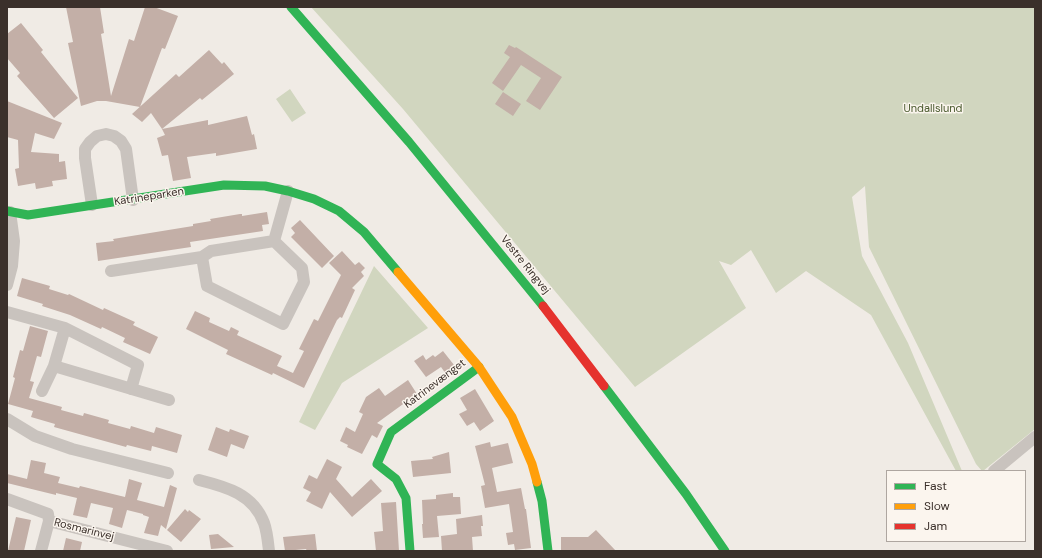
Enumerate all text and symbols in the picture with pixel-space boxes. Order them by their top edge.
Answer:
park label: Undallslund [904,102,962,116]
street label: Katrineparken [113,185,185,209]
street label: Vestre Ringvej [497,233,553,297]
street label: Katrinevænget [402,357,468,411]
legend [886,470,1026,542]
text: Fast [924,478,947,494]
text: Slow [924,498,950,514]
street label: Rosmarinvej [53,516,115,544]
text: Jam [924,518,947,534]

